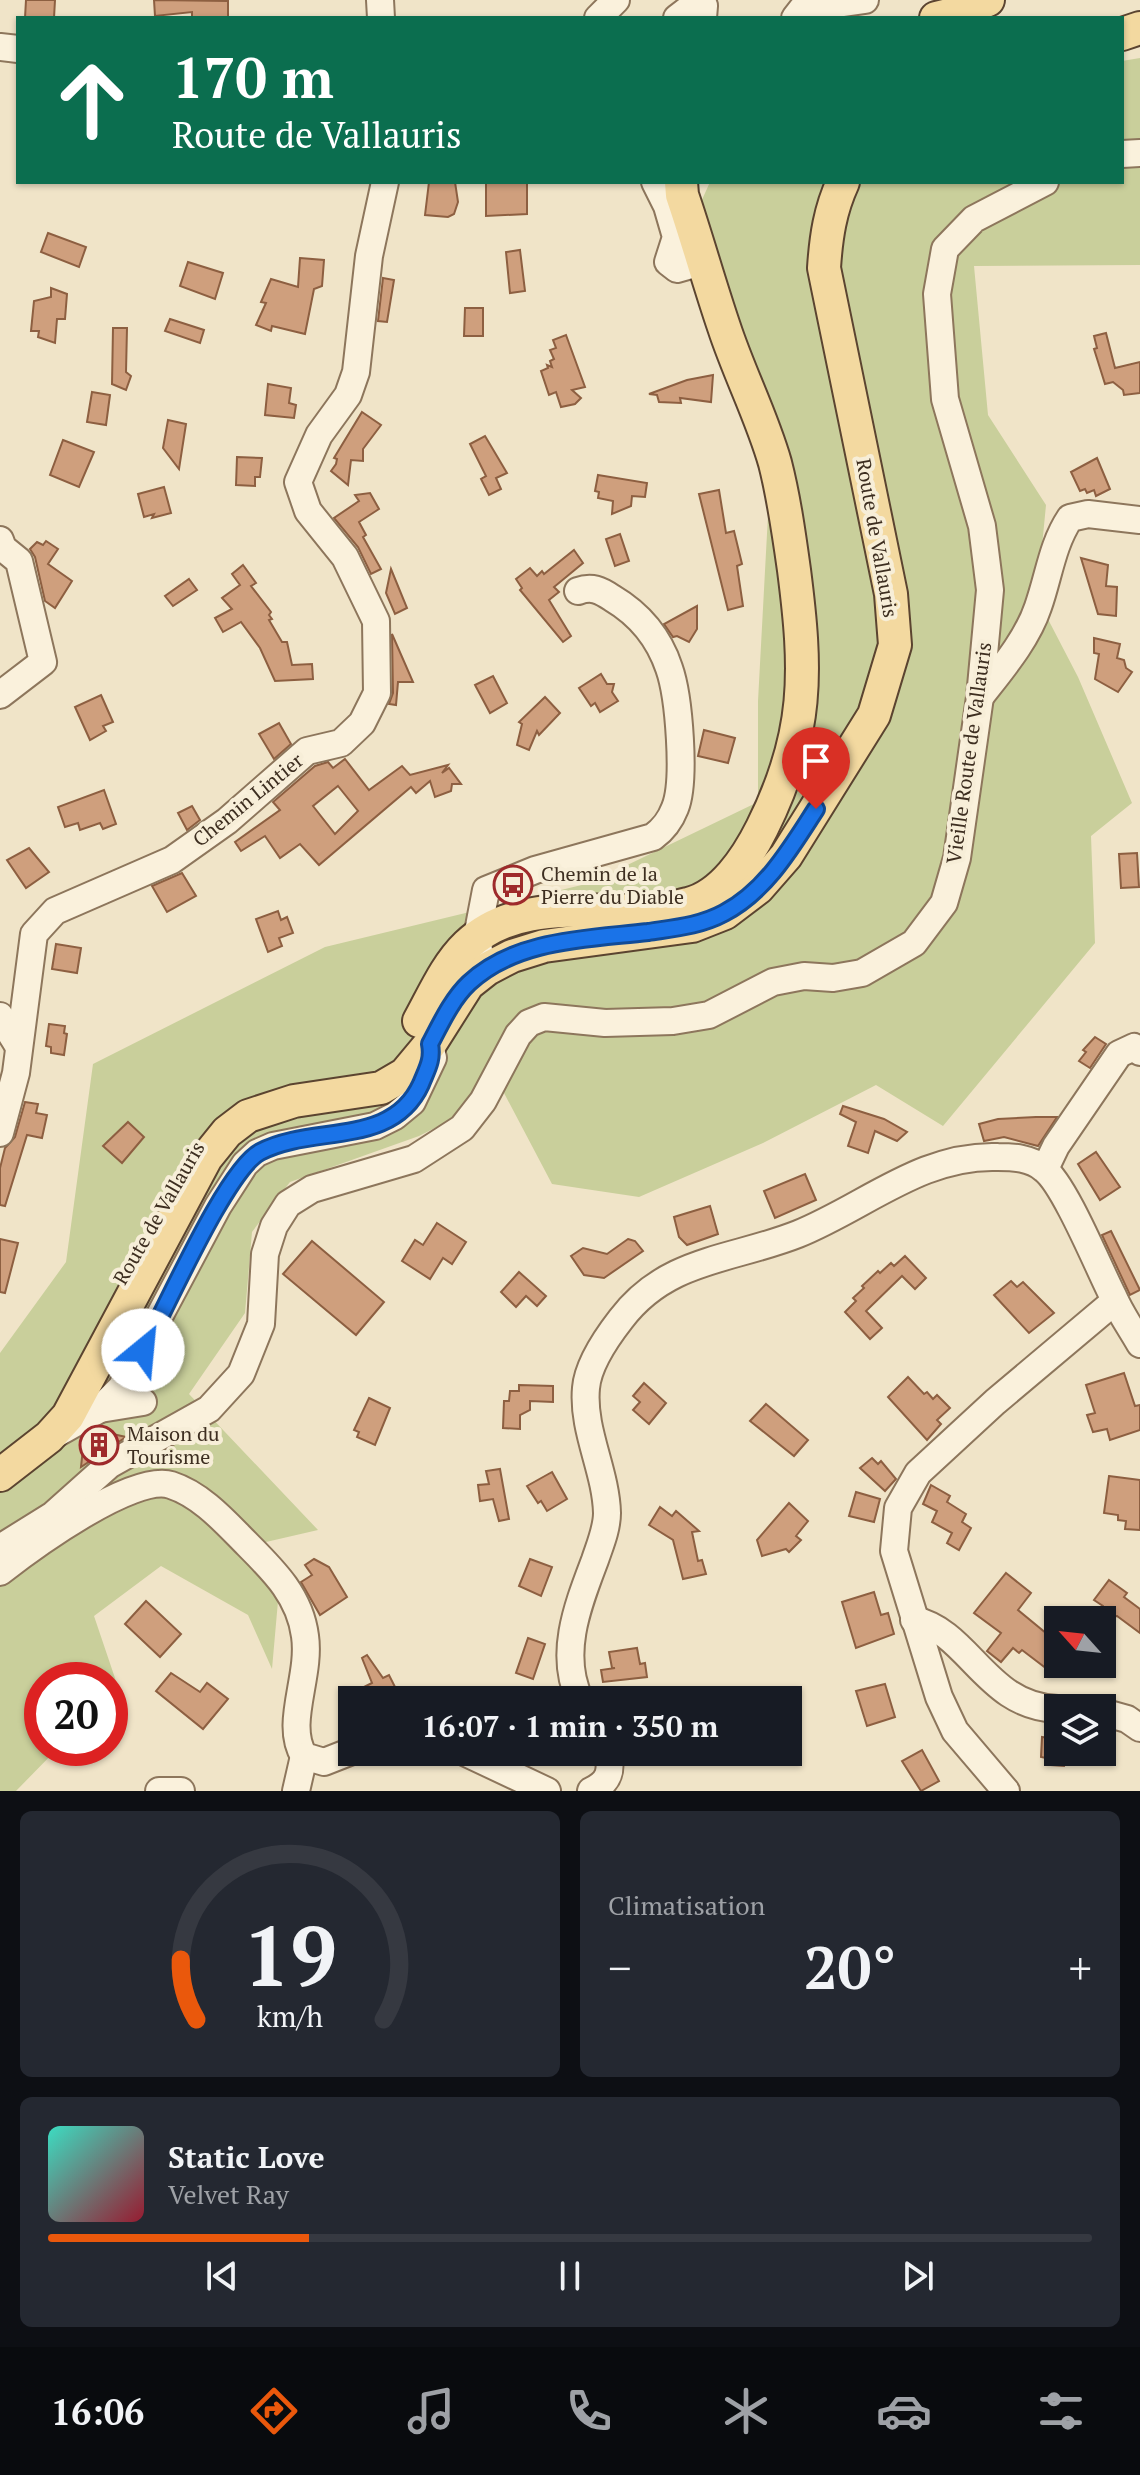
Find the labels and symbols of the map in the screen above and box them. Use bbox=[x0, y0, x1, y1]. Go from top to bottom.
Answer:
street label: Route de Vallauris bbox=[850, 456, 905, 619]
street label: Vieille Route de Vallauris bbox=[940, 640, 997, 866]
pin bbox=[782, 727, 850, 809]
street label: Chemin Lintier bbox=[187, 747, 309, 853]
place label: Chemin de la Pierre du Diable bbox=[541, 860, 684, 910]
bus stop icon: Chemin de la Pierre du Diable bbox=[492, 864, 534, 906]
street label: Route de Vallauris bbox=[107, 1136, 210, 1289]
position arrow bbox=[101, 1308, 185, 1392]
place label: Maison du Tourisme bbox=[127, 1420, 220, 1470]
building icon: Maison du Tourisme bbox=[78, 1424, 120, 1466]
north arrow bbox=[1044, 1606, 1116, 1678]
speed limit sign: 20 bbox=[24, 1662, 128, 1766]

